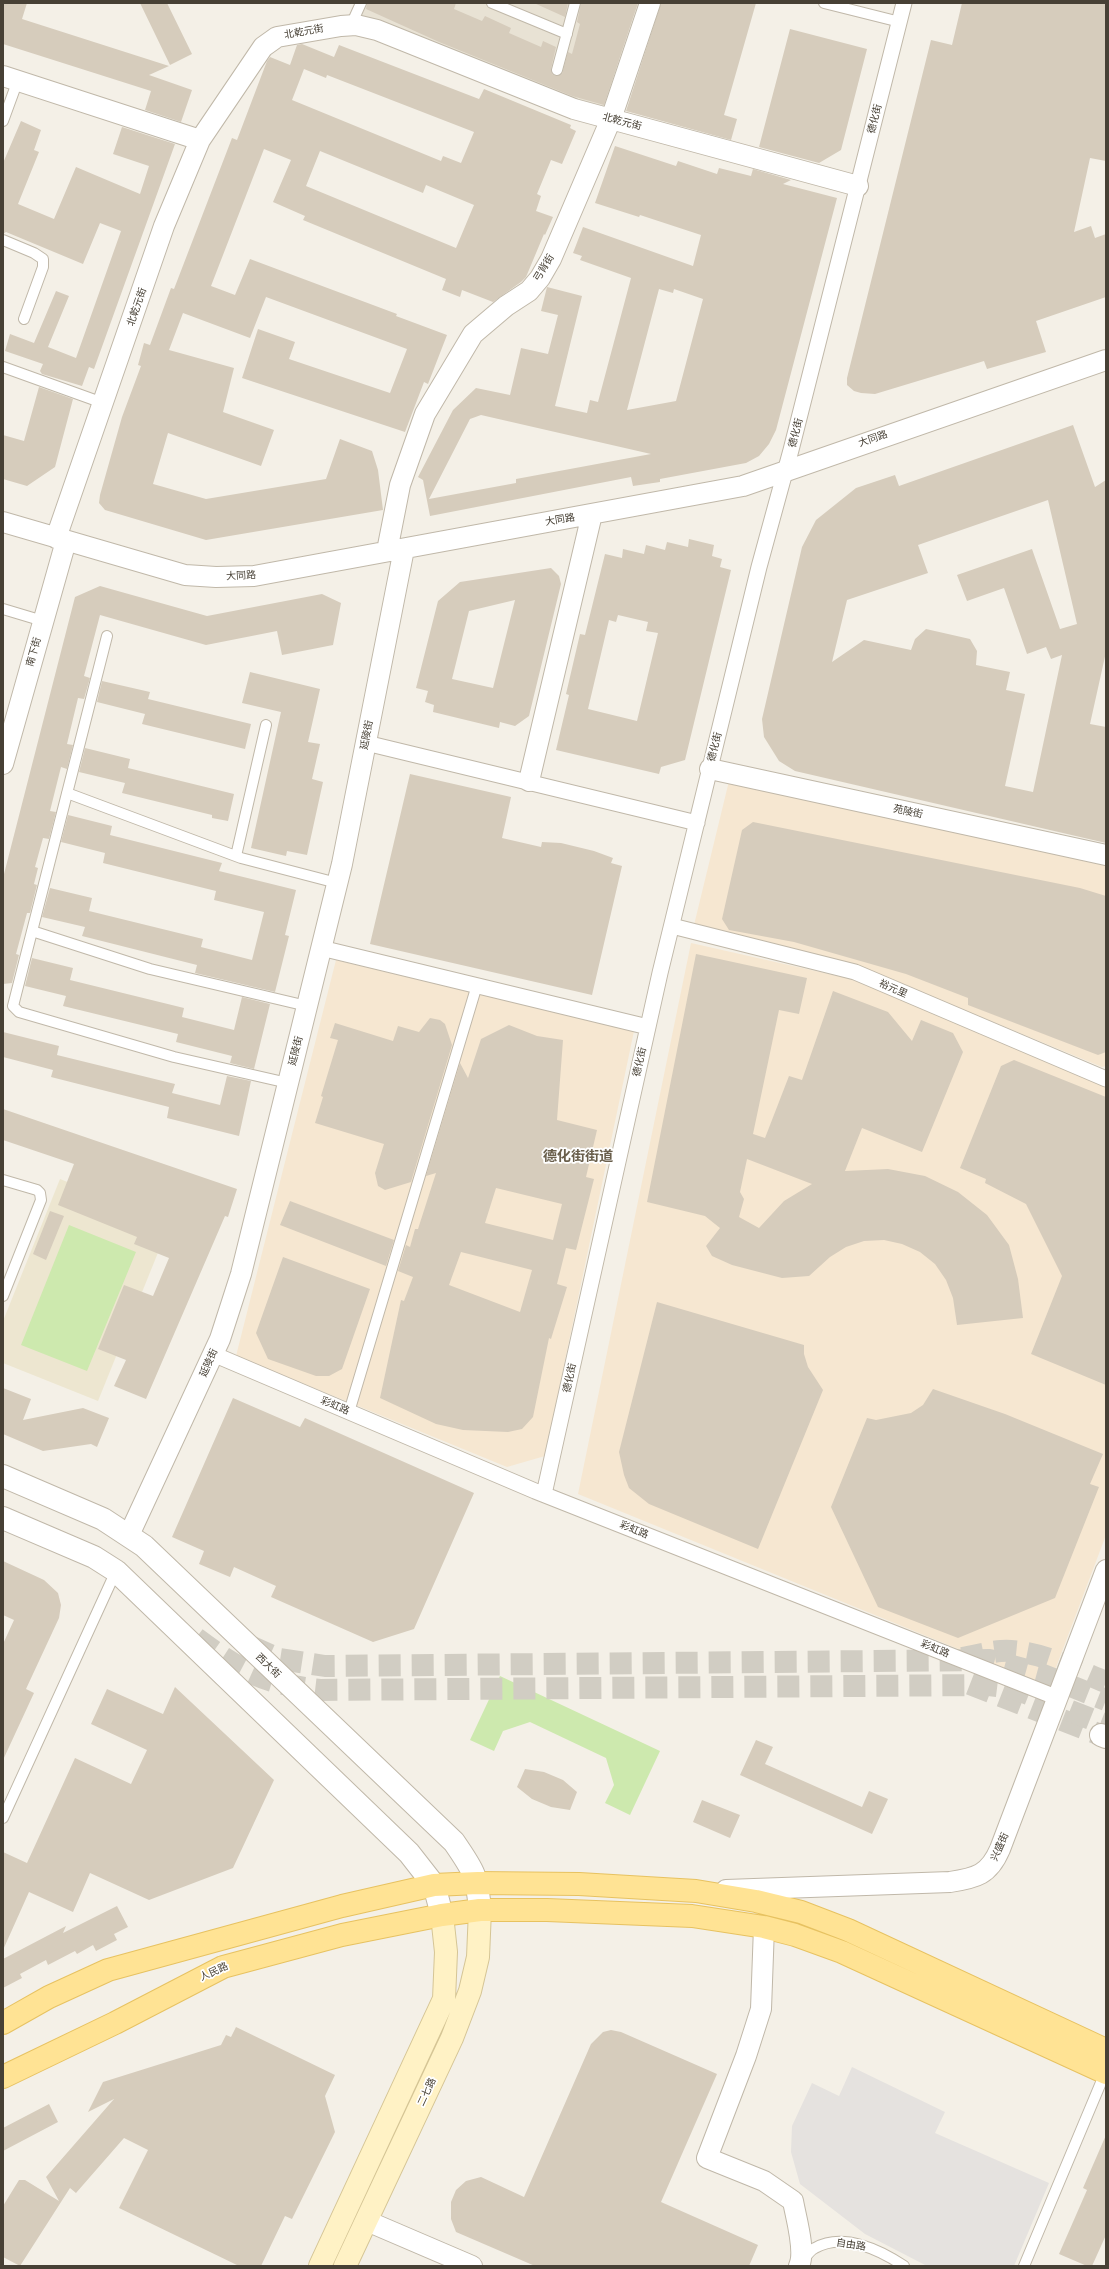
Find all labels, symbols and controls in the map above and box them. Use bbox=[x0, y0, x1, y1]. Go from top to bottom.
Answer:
street label: 北乾元街 bbox=[283, 23, 325, 41]
street label: 德化街 bbox=[866, 103, 884, 135]
street label: 北乾元街 bbox=[601, 111, 643, 133]
street label: 弓背街 bbox=[531, 252, 557, 284]
street label: 北乾元街 bbox=[125, 286, 149, 328]
street label: 德化街 bbox=[787, 417, 805, 449]
street label: 大同路 bbox=[857, 428, 889, 450]
street label: 大同路 bbox=[544, 511, 576, 529]
street label: 大同路 bbox=[226, 569, 256, 583]
street label: 南下街 bbox=[24, 636, 44, 668]
street label: 延陵街 bbox=[358, 719, 376, 751]
street label: 德化街 bbox=[706, 731, 724, 763]
street label: 苑陵街 bbox=[892, 803, 924, 821]
street label: 裕元里 bbox=[877, 977, 909, 1001]
street label: 延陵街 bbox=[287, 1035, 305, 1067]
street label: 德化街 bbox=[631, 1046, 649, 1078]
district label: 德化街街道 bbox=[543, 1149, 613, 1165]
street label: 延陵街 bbox=[197, 1347, 221, 1379]
street label: 德化街 bbox=[561, 1362, 579, 1394]
street label: 彩虹路 bbox=[319, 1395, 351, 1417]
street label: 彩虹路 bbox=[618, 1519, 650, 1541]
street label: 彩虹路 bbox=[919, 1638, 951, 1660]
street label: 西大街 bbox=[253, 1651, 283, 1681]
street label: 兴盛街 bbox=[988, 1831, 1012, 1863]
street label: 人民路 bbox=[198, 1960, 230, 1984]
street label: 二七路 bbox=[415, 2076, 439, 2108]
street label: 自由路 bbox=[835, 2237, 867, 2253]

